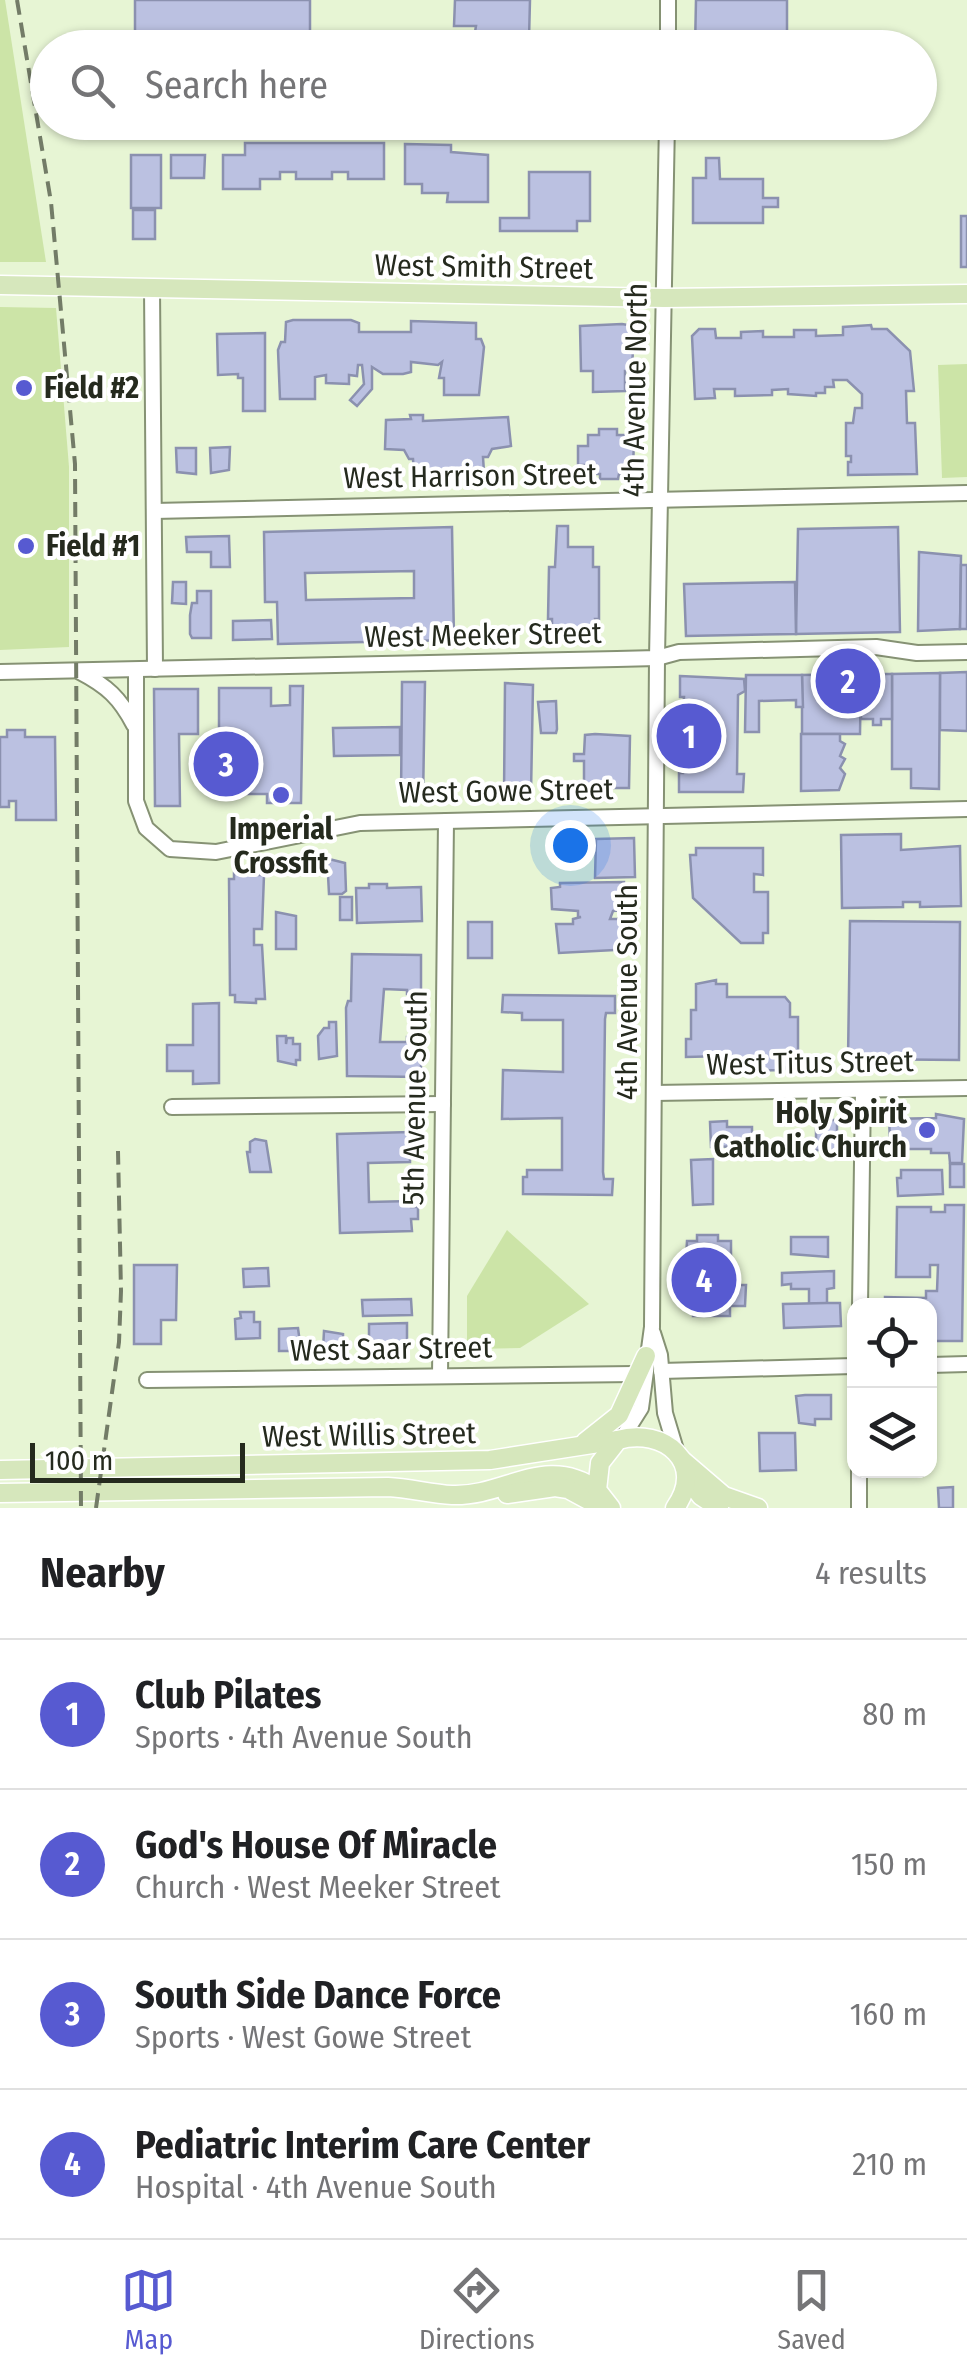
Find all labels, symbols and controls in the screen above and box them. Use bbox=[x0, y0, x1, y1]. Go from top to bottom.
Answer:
search box bbox=[30, 30, 937, 140]
icon: search bbox=[65, 58, 120, 113]
text: Search here bbox=[145, 62, 328, 108]
street label: West Smith Street bbox=[374, 247, 594, 287]
street label: 4th Avenue North bbox=[615, 282, 655, 498]
place label: Field #2 bbox=[44, 370, 139, 406]
marker: Field #2 bbox=[13, 377, 35, 399]
street label: West Harrison Street bbox=[343, 456, 597, 496]
place label: Field #1 bbox=[46, 528, 140, 564]
marker: Field #1 bbox=[15, 535, 37, 557]
street label: West Meeker Street bbox=[364, 615, 602, 655]
pin: 2 bbox=[816, 644, 880, 718]
pin: 1 bbox=[656, 698, 722, 774]
pin: 3 bbox=[194, 726, 258, 802]
street label: West Gowe Street bbox=[398, 771, 614, 811]
marker: Imperial Crossfit bbox=[270, 784, 292, 806]
place label: Imperial Crossfit bbox=[229, 811, 334, 881]
your location bbox=[545, 820, 596, 871]
street label: 4th Avenue South bbox=[609, 884, 645, 1100]
street label: 5th Avenue South bbox=[395, 990, 435, 1206]
street label: West Titus Street bbox=[706, 1043, 914, 1083]
place label: Holy Spirit Catholic Church bbox=[713, 1095, 907, 1165]
marker: Holy Spirit Catholic Church bbox=[916, 1119, 938, 1141]
pin: 4 bbox=[672, 1242, 736, 1318]
map controls bbox=[847, 1298, 937, 1478]
button: locate bbox=[847, 1298, 937, 1388]
street label: West Saar Street bbox=[290, 1329, 493, 1369]
button: layers bbox=[847, 1388, 937, 1478]
street label: West Willis Street bbox=[262, 1415, 476, 1455]
scale bar bbox=[30, 1438, 245, 1482]
text: 100 m bbox=[45, 1444, 113, 1477]
text: Nearby bbox=[40, 1548, 165, 1598]
text: 4 results bbox=[815, 1554, 927, 1592]
text: Club Pilates bbox=[135, 1672, 321, 1718]
text: 1 bbox=[66, 1695, 79, 1733]
text: 80 m bbox=[862, 1695, 927, 1733]
text: Sports · 4th Avenue South bbox=[135, 1718, 473, 1756]
text: God's House Of Miracle bbox=[135, 1822, 497, 1868]
text: 2 bbox=[65, 1845, 80, 1883]
text: 150 m bbox=[851, 1845, 927, 1883]
text: Church · West Meeker Street bbox=[135, 1868, 500, 1906]
text: South Side Dance Force bbox=[135, 1972, 501, 2018]
text: 3 bbox=[65, 1995, 80, 2033]
text: 160 m bbox=[850, 1995, 927, 2033]
text: Sports · West Gowe Street bbox=[135, 2018, 471, 2056]
text: Pediatric Interim Care Center bbox=[135, 2122, 590, 2168]
text: 4 bbox=[64, 2145, 81, 2183]
text: 210 m bbox=[852, 2145, 927, 2183]
text: Hospital · 4th Avenue South bbox=[135, 2168, 497, 2206]
tab: Map bbox=[121, 2263, 176, 2356]
tab: Directions bbox=[419, 2263, 535, 2356]
tab: Saved bbox=[777, 2263, 846, 2356]

